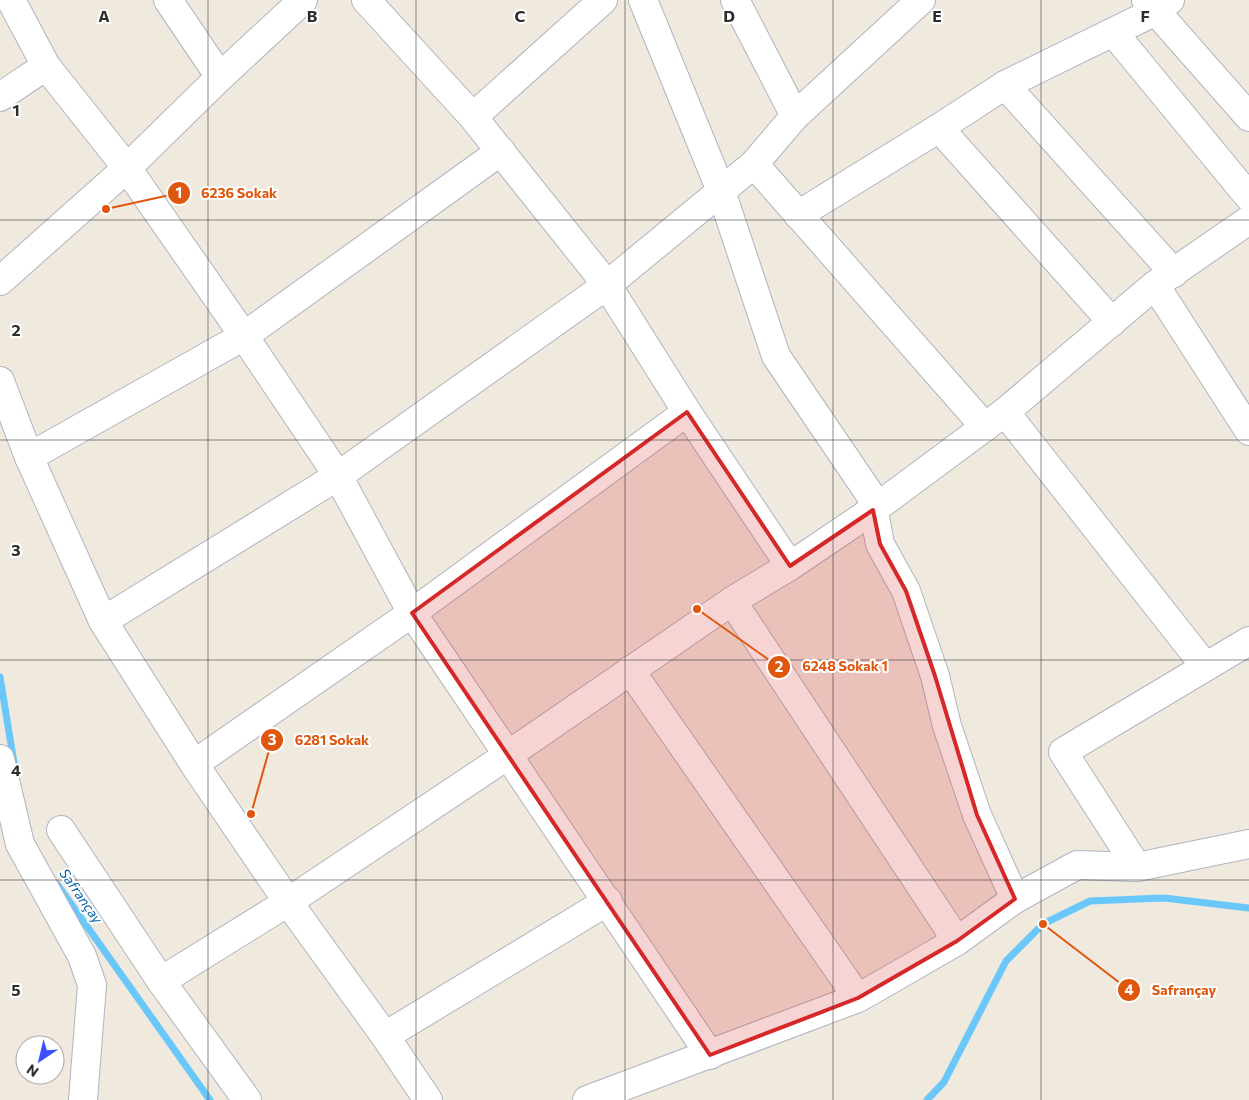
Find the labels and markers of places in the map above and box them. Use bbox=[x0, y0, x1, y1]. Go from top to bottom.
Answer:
callout: 6236 Sokak bbox=[166, 178, 287, 207]
callout: 6248 Sokak 1 bbox=[767, 652, 897, 681]
callout: 6281 Sokak bbox=[259, 726, 379, 755]
callout: Safrançay bbox=[1117, 976, 1226, 1005]

